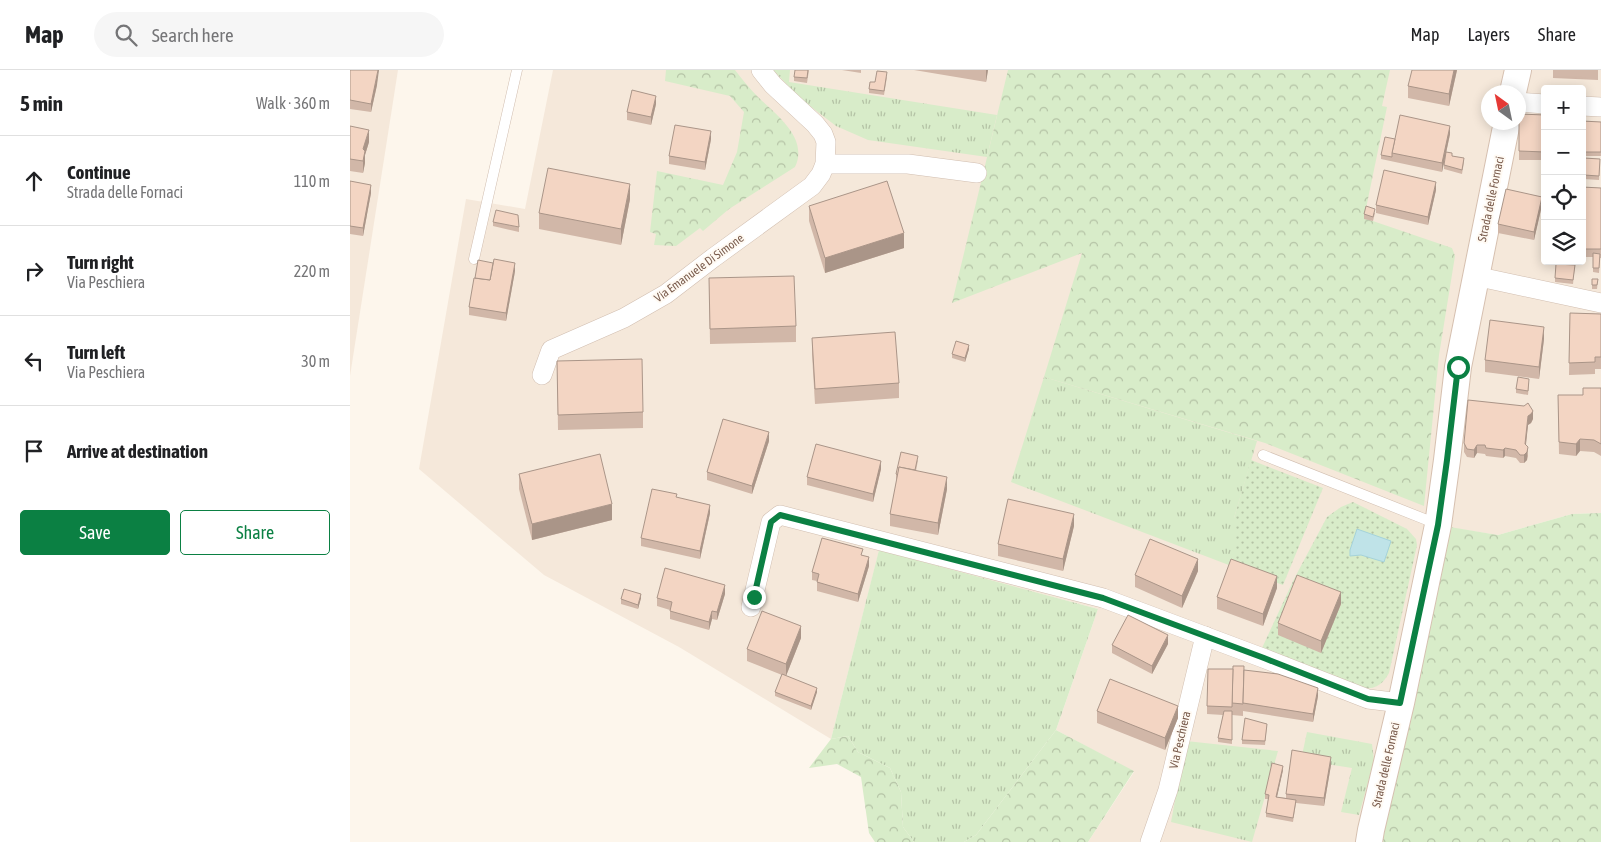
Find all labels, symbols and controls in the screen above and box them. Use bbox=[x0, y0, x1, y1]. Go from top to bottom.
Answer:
search box bbox=[94, 12, 444, 57]
text: Map bbox=[25, 21, 64, 48]
icon: search bbox=[112, 21, 140, 49]
text: Search here bbox=[152, 24, 234, 46]
text: Map bbox=[1410, 24, 1439, 45]
text: Layers bbox=[1467, 24, 1510, 45]
text: Share bbox=[1538, 24, 1576, 45]
north arrow bbox=[1481, 85, 1526, 130]
map controls bbox=[1541, 85, 1586, 265]
button: + bbox=[1541, 85, 1586, 130]
text: 5 min bbox=[20, 91, 63, 115]
text: Walk · 360 m bbox=[256, 94, 330, 112]
button: − bbox=[1541, 130, 1586, 175]
street label: Strada delle Fornaci bbox=[1475, 155, 1507, 243]
text: Continue bbox=[67, 161, 131, 183]
icon: ahead bbox=[20, 167, 48, 195]
text: 110 m bbox=[294, 172, 330, 190]
button: locate bbox=[1541, 175, 1586, 220]
text: Strada delle Fornaci bbox=[67, 183, 183, 201]
button: layers bbox=[1541, 220, 1586, 265]
street label: Via Emanuele Di Simone bbox=[652, 231, 746, 305]
text: Turn right bbox=[67, 251, 134, 273]
icon: right bbox=[20, 257, 48, 285]
text: 220 m bbox=[294, 262, 330, 280]
text: Via Peschiera bbox=[67, 273, 145, 291]
text: Turn left bbox=[67, 341, 125, 363]
icon: left bbox=[20, 347, 48, 375]
text: 30 m bbox=[301, 352, 330, 370]
route start bbox=[1447, 356, 1470, 379]
text: Via Peschiera bbox=[67, 363, 145, 381]
icon: arrive bbox=[20, 437, 48, 465]
text: Arrive at destination bbox=[67, 440, 208, 462]
button: Save bbox=[20, 510, 170, 555]
button: Share bbox=[180, 510, 330, 555]
route end bbox=[743, 586, 766, 609]
street label: Via Peschiera bbox=[1167, 710, 1193, 770]
street label: Strada delle Fornaci bbox=[1369, 721, 1403, 809]

